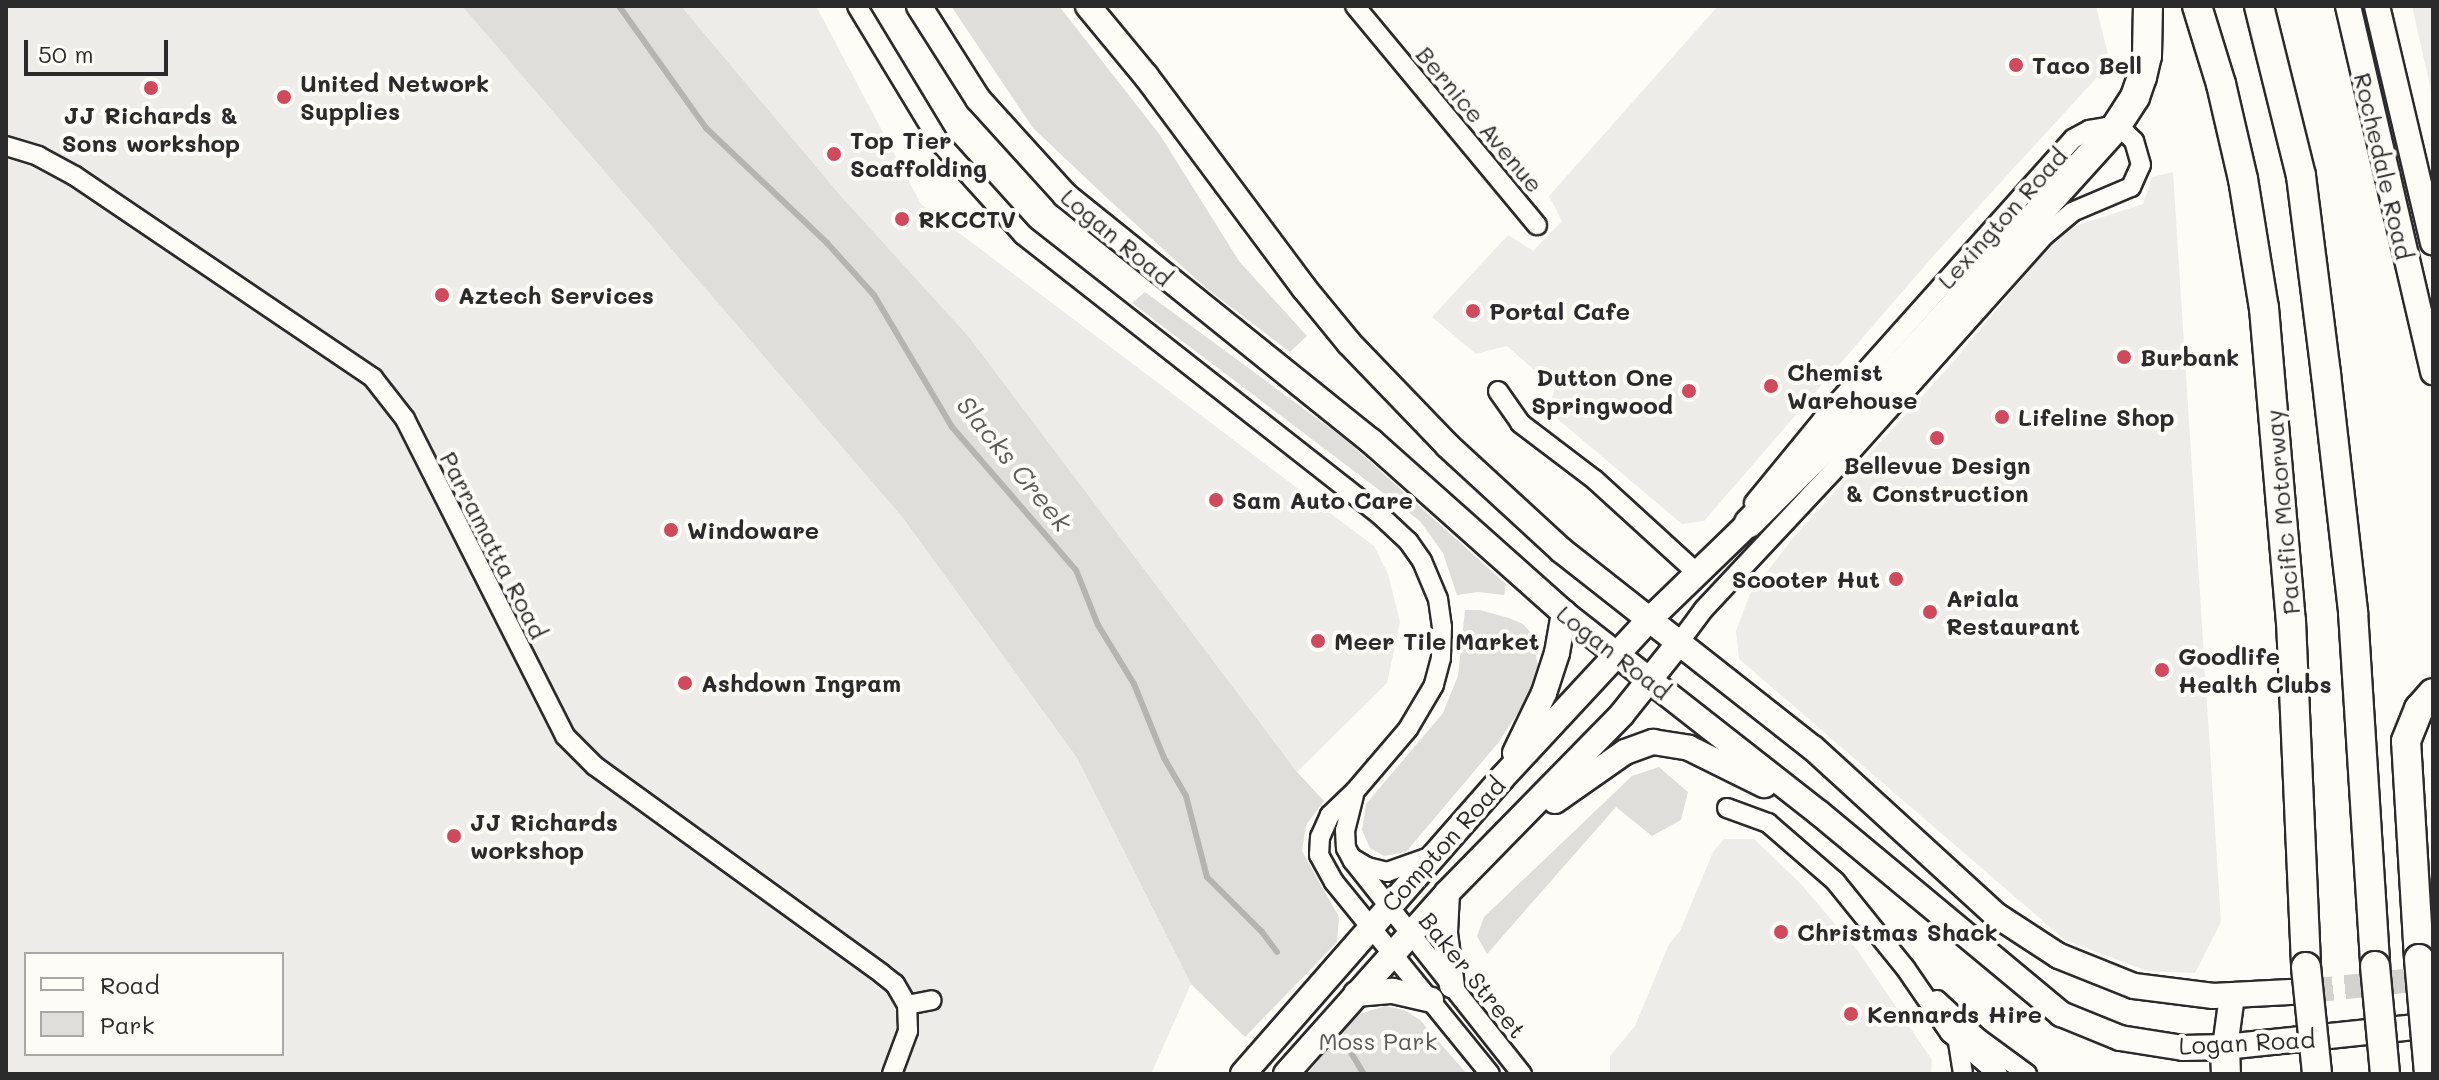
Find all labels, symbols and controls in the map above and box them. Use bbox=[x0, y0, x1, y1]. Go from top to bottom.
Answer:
scale bar bbox=[28, 24, 172, 74]
text: 50 m bbox=[38, 38, 94, 69]
street label: Bernice Avenue bbox=[1410, 40, 1550, 198]
place label: Taco Bell bbox=[2032, 51, 2142, 79]
marker: Taco Bell bbox=[2007, 56, 2025, 74]
place label: United Network Supplies bbox=[300, 69, 489, 125]
street label: Rochedale Road bbox=[2349, 70, 2419, 262]
marker: JJ Richards & Sons workshop bbox=[142, 79, 160, 97]
marker: United Network Supplies bbox=[275, 88, 293, 106]
place label: JJ Richards & Sons workshop bbox=[62, 101, 240, 157]
place label: Top Tier Scaffolding bbox=[850, 126, 987, 182]
street label: Lexington Road bbox=[1931, 142, 2073, 294]
marker: Top Tier Scaffolding bbox=[825, 145, 843, 163]
street label: Logan Road bbox=[1055, 182, 1179, 292]
place label: RKCCTV bbox=[918, 205, 1016, 233]
marker: RKCCTV bbox=[893, 210, 911, 228]
place label: Aztech Services bbox=[458, 281, 654, 309]
marker: Aztech Services bbox=[433, 286, 451, 304]
place label: Portal Cafe bbox=[1489, 297, 1630, 325]
marker: Portal Cafe bbox=[1464, 302, 1482, 320]
place label: Burbank bbox=[2140, 343, 2239, 371]
marker: Burbank bbox=[2115, 348, 2133, 366]
place label: Chemist Warehouse bbox=[1787, 358, 1918, 414]
place label: Dutton One Springwood bbox=[1531, 363, 1673, 419]
marker: Chemist Warehouse bbox=[1762, 377, 1780, 395]
marker: Dutton One Springwood bbox=[1680, 382, 1698, 400]
water label: Slacks Creek bbox=[950, 390, 1078, 538]
place label: Lifeline Shop bbox=[2018, 403, 2175, 431]
marker: Lifeline Shop bbox=[1993, 408, 2011, 426]
street label: Pacific Motorway bbox=[2259, 408, 2305, 616]
marker: Bellevue Design & Construction bbox=[1928, 429, 1946, 447]
street label: Parramatta Road bbox=[434, 447, 554, 643]
place label: Bellevue Design & Construction bbox=[1843, 451, 2031, 507]
place label: Sam Auto Care bbox=[1232, 486, 1413, 514]
marker: Sam Auto Care bbox=[1207, 491, 1225, 509]
place label: Windoware bbox=[687, 516, 819, 544]
marker: Windoware bbox=[662, 521, 680, 539]
place label: Scooter Hut bbox=[1732, 565, 1880, 593]
marker: Scooter Hut bbox=[1887, 570, 1905, 588]
place label: Ariala Restaurant bbox=[1946, 584, 2080, 640]
street label: Logan Road bbox=[1551, 599, 1677, 705]
marker: Ariala Restaurant bbox=[1921, 603, 1939, 621]
place label: Meer Tile Market bbox=[1334, 627, 1539, 655]
marker: Meer Tile Market bbox=[1309, 632, 1327, 650]
place label: Goodlife Health Clubs bbox=[2178, 642, 2331, 698]
marker: Goodlife Health Clubs bbox=[2153, 661, 2171, 679]
place label: Ashdown Ingram bbox=[701, 669, 901, 697]
marker: Ashdown Ingram bbox=[676, 674, 694, 692]
street label: Compton Road bbox=[1375, 771, 1511, 917]
place label: JJ Richards workshop bbox=[470, 808, 618, 864]
marker: JJ Richards workshop bbox=[445, 827, 463, 845]
street label: Baker Street bbox=[1413, 906, 1533, 1044]
place label: Christmas Shack bbox=[1797, 918, 1998, 946]
marker: Christmas Shack bbox=[1772, 923, 1790, 941]
legend bbox=[24, 952, 284, 1056]
text: Road bbox=[100, 969, 160, 1000]
place label: Kennards Hire bbox=[1867, 1000, 2042, 1028]
marker: Kennards Hire bbox=[1842, 1005, 1860, 1023]
text: Park bbox=[100, 1009, 154, 1040]
street label: Logan Road bbox=[2178, 1024, 2316, 1060]
park label: Moss Park bbox=[1319, 1027, 1437, 1055]

